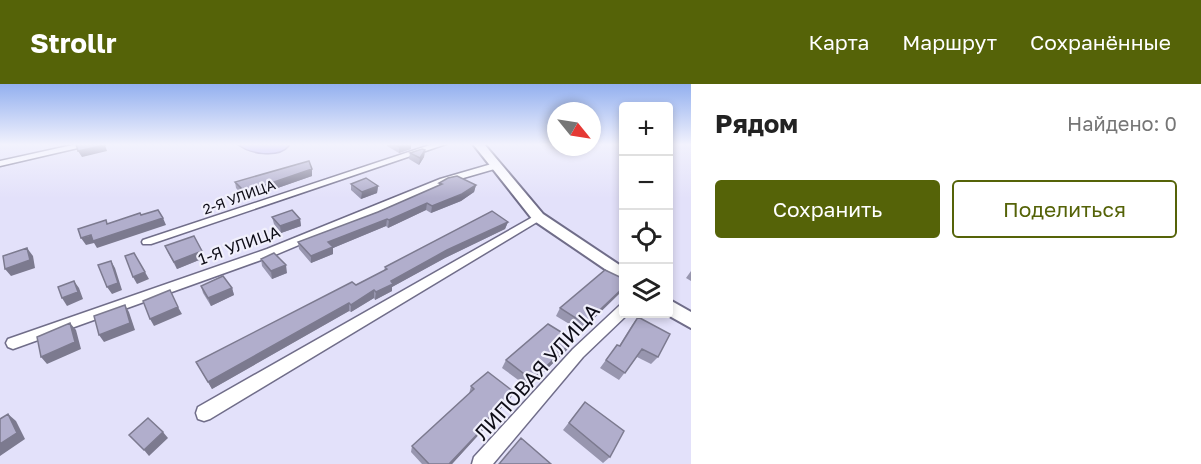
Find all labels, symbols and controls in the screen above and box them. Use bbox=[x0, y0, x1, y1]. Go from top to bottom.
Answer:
text: Strollr bbox=[30, 26, 117, 59]
text: Карта bbox=[808, 29, 869, 55]
text: Маршрут bbox=[902, 29, 997, 55]
text: Сохранённые bbox=[1030, 29, 1171, 55]
north arrow bbox=[547, 102, 601, 156]
map controls bbox=[619, 102, 673, 318]
button: + bbox=[619, 102, 673, 156]
text: Рядом bbox=[715, 108, 798, 139]
text: Найдено: 0 bbox=[1067, 111, 1177, 135]
button: − bbox=[619, 156, 673, 210]
street label: 2-Я УЛИЦА bbox=[200, 175, 278, 218]
button: Сохранить bbox=[715, 180, 940, 238]
button: Поделиться bbox=[952, 180, 1177, 238]
button: locate bbox=[619, 210, 673, 264]
street label: 1-Я УЛИЦА bbox=[195, 221, 283, 269]
button: layers bbox=[619, 264, 673, 318]
street label: ЛИПОВАЯ УЛИЦА bbox=[469, 298, 604, 445]

